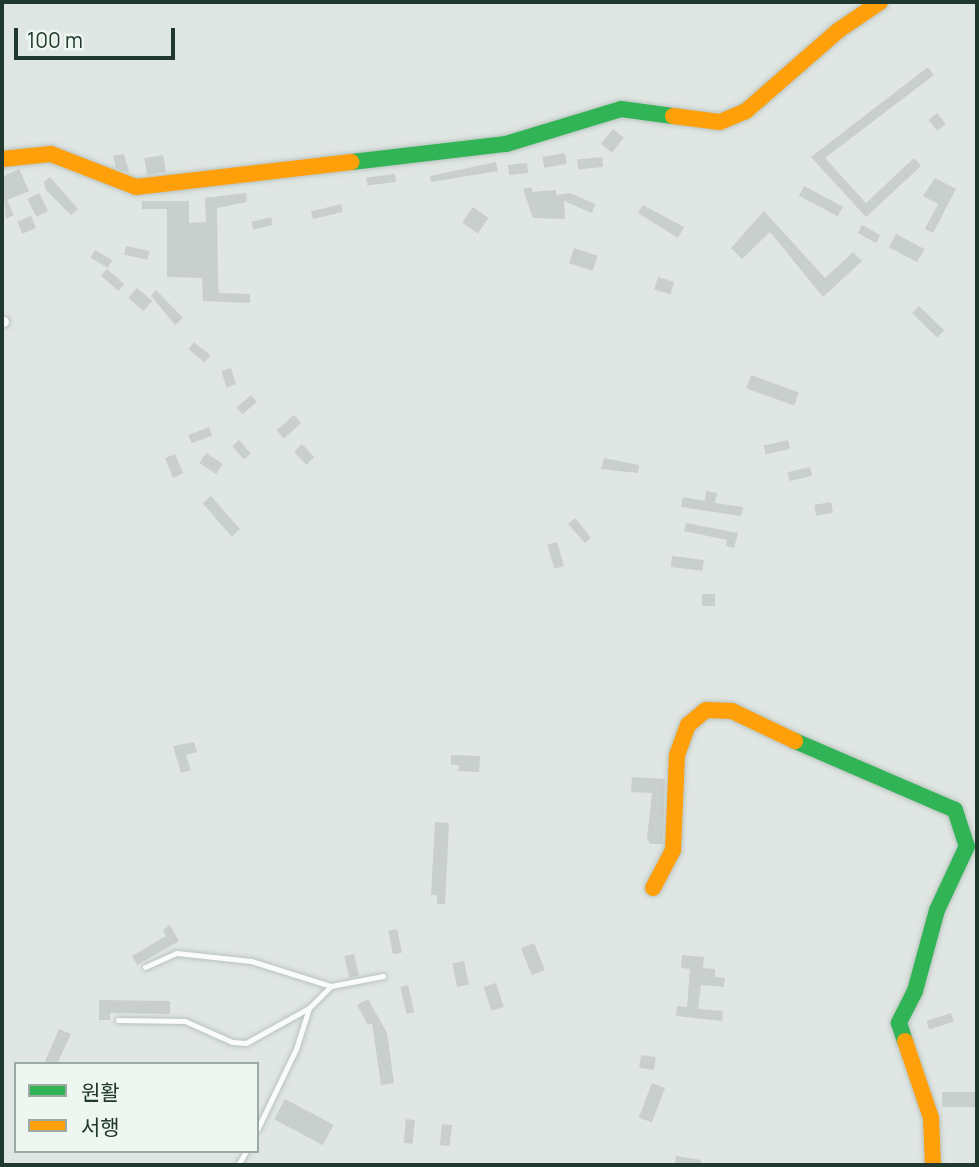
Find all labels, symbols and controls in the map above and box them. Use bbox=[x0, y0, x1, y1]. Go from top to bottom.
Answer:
scale bar bbox=[18, 14, 178, 58]
text: 100 m bbox=[27, 26, 83, 54]
legend bbox=[14, 1062, 259, 1153]
text: 원활 bbox=[81, 1078, 120, 1106]
text: 서행 bbox=[81, 1113, 120, 1141]

